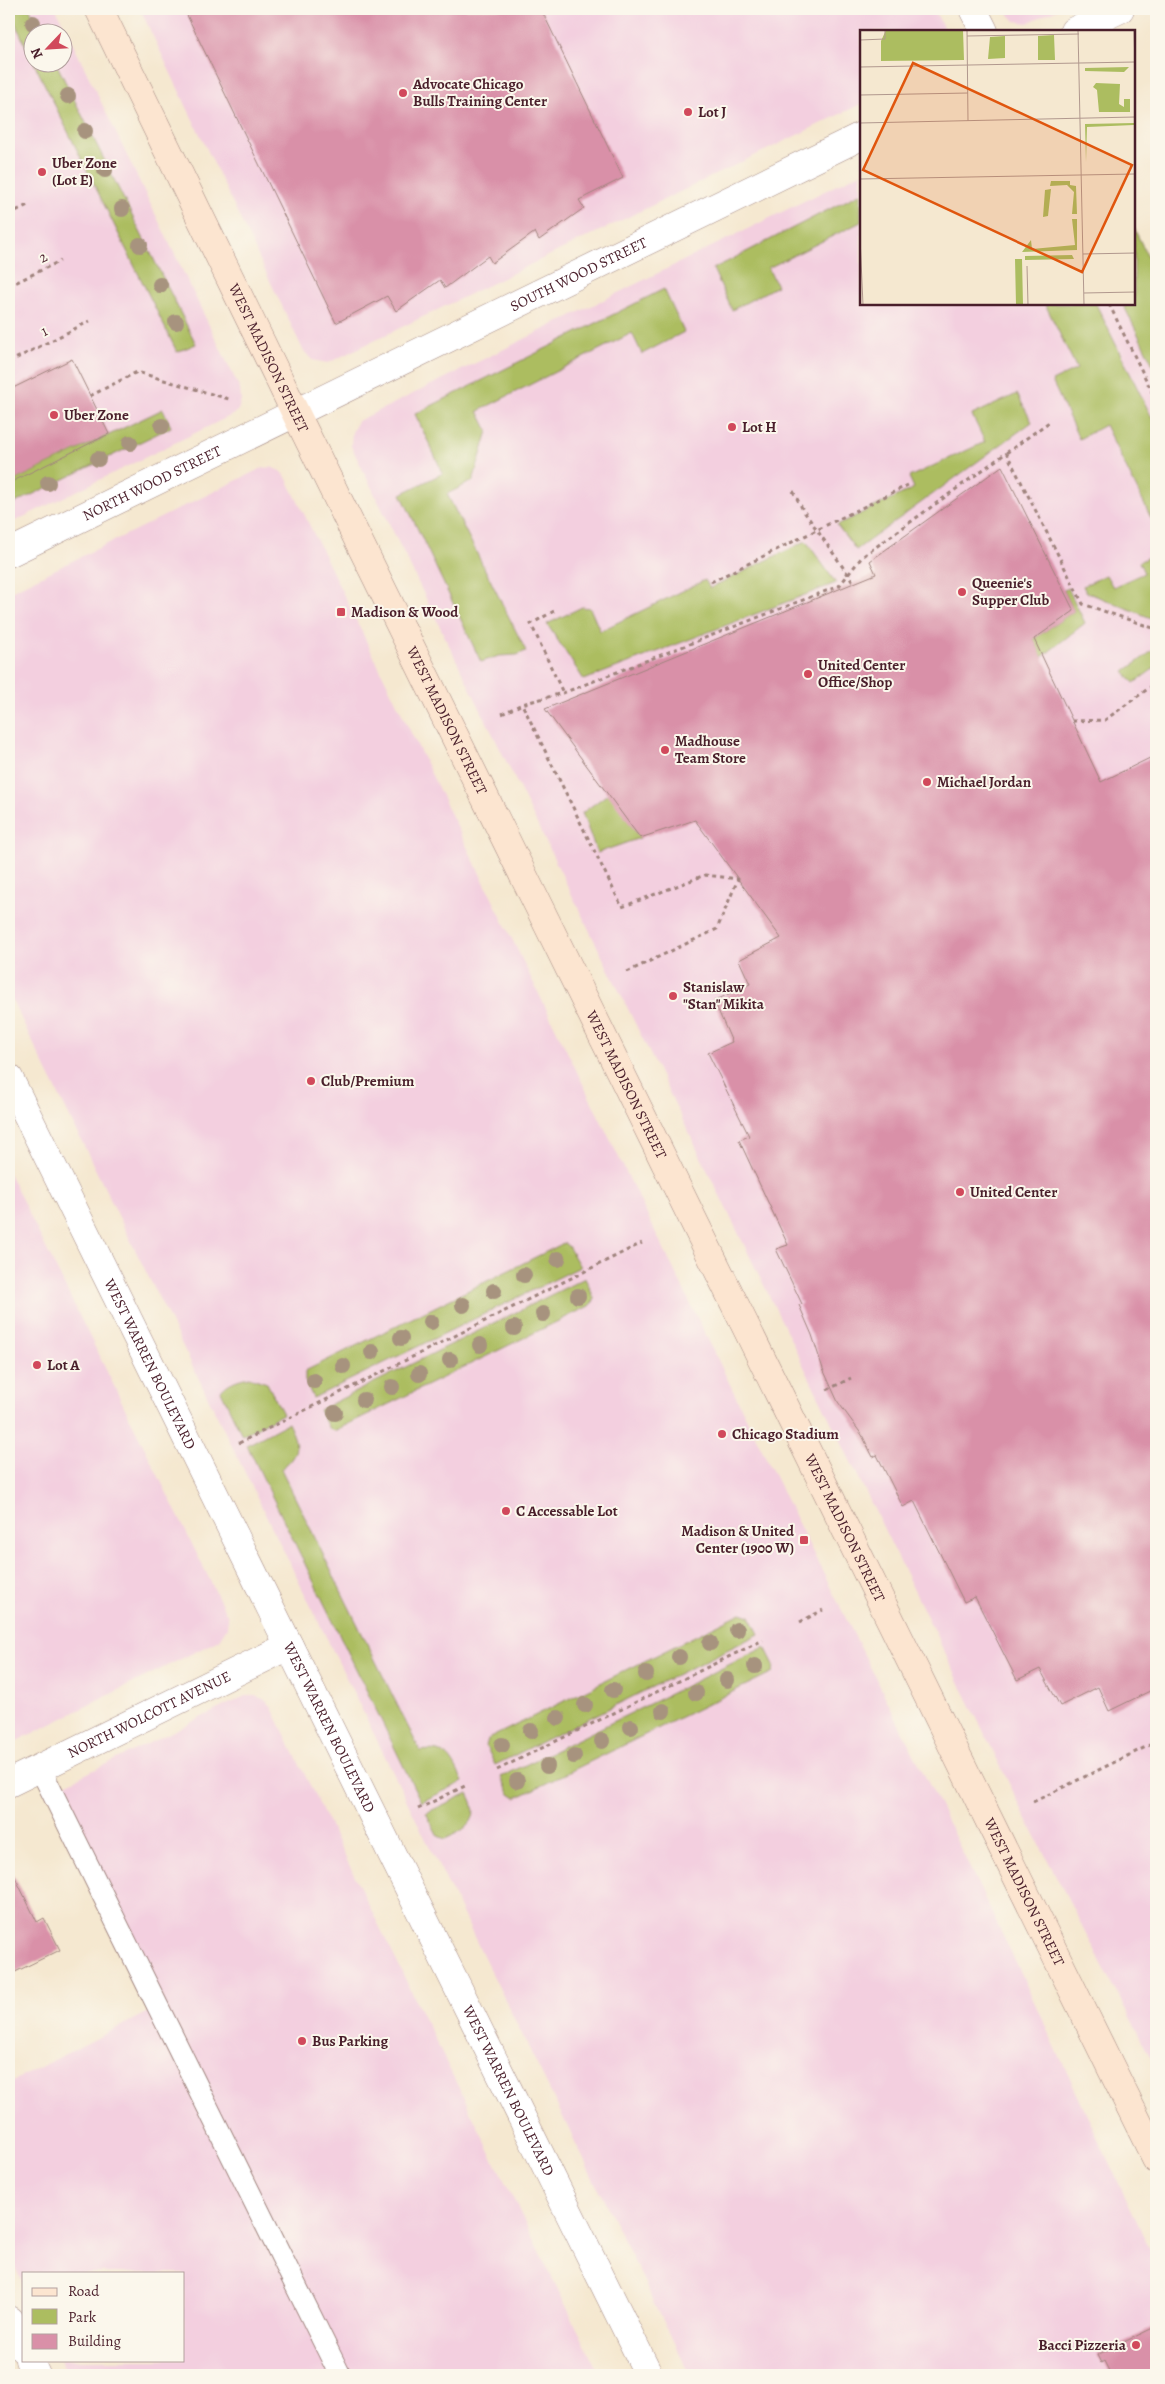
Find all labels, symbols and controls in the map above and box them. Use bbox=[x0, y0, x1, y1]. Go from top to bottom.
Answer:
north arrow bbox=[22, 22, 72, 72]
inset map bbox=[860, 30, 1135, 305]
text: N bbox=[26, 45, 47, 62]
place label: Advocate Chicago Bulls Training Center bbox=[412, 74, 547, 111]
marker: Advocate Chicago Bulls Training Center bbox=[397, 87, 409, 99]
place label: Lot J bbox=[698, 102, 726, 122]
marker: Lot J bbox=[682, 106, 694, 118]
place label: Uber Zone (Lot E) bbox=[52, 153, 117, 190]
marker: Uber Zone (Lot E) bbox=[36, 166, 48, 178]
street label: SOUTH WOOD STREET bbox=[507, 232, 651, 316]
street label: 2 bbox=[35, 246, 51, 268]
street label: WEST MADISON STREET bbox=[224, 279, 314, 436]
street label: 1 bbox=[37, 321, 51, 341]
place label: Uber Zone bbox=[64, 405, 129, 425]
marker: Uber Zone bbox=[48, 409, 60, 421]
place label: Lot H bbox=[742, 417, 777, 437]
marker: Lot H bbox=[726, 421, 738, 433]
street label: NORTH WOOD STREET bbox=[79, 440, 225, 525]
place label: Queenie's Supper Club bbox=[972, 573, 1050, 610]
marker: Queenie's Supper Club bbox=[956, 586, 968, 598]
place label: Madison & Wood bbox=[351, 602, 459, 622]
marker: Madison & Wood bbox=[335, 606, 347, 618]
street label: WEST MADISON STREET bbox=[402, 642, 492, 799]
place label: United Center Office/Shop bbox=[818, 655, 905, 692]
marker: United Center Office/Shop bbox=[802, 668, 814, 680]
place label: Madhouse Team Store bbox=[675, 731, 746, 768]
marker: Madhouse Team Store bbox=[659, 744, 671, 756]
place label: Michael Jordan bbox=[937, 772, 1032, 792]
marker: Michael Jordan bbox=[921, 776, 933, 788]
place label: Stanislaw "Stan" Mikita bbox=[683, 977, 765, 1014]
marker: Stanislaw "Stan" Mikita bbox=[667, 990, 679, 1002]
street label: WEST MADISON STREET bbox=[581, 1006, 672, 1163]
place label: Club/Premium bbox=[321, 1071, 415, 1091]
marker: Club/Premium bbox=[305, 1075, 317, 1087]
place label: United Center bbox=[970, 1182, 1057, 1202]
marker: United Center bbox=[954, 1186, 966, 1198]
street label: WEST WARREN BOULEVARD bbox=[99, 1274, 201, 1453]
place label: Lot A bbox=[47, 1355, 80, 1375]
marker: Lot A bbox=[31, 1359, 43, 1371]
place label: Chicago Stadium bbox=[732, 1424, 839, 1444]
marker: Chicago Stadium bbox=[716, 1428, 728, 1440]
street label: WEST MADISON STREET bbox=[799, 1449, 890, 1606]
place label: C Accessable Lot bbox=[516, 1501, 618, 1521]
marker: C Accessable Lot bbox=[500, 1505, 512, 1517]
place label: Madison & United Center (1900 W) bbox=[681, 1521, 795, 1558]
marker: Madison & United Center (1900 W) bbox=[798, 1534, 810, 1546]
street label: WEST WARREN BOULEVARD bbox=[278, 1638, 380, 1816]
street label: NORTH WOLCOTT AVENUE bbox=[64, 1666, 234, 1763]
street label: WEST MADISON STREET bbox=[979, 1814, 1070, 1970]
street label: WEST WARREN BOULEVARD bbox=[458, 2001, 559, 2179]
place label: Bus Parking bbox=[312, 2031, 389, 2051]
marker: Bus Parking bbox=[296, 2035, 308, 2047]
legend bbox=[22, 2272, 185, 2362]
text: Road bbox=[68, 2281, 100, 2301]
text: Park bbox=[68, 2307, 97, 2327]
text: Building bbox=[68, 2331, 121, 2351]
place label: Bacci Pizzeria bbox=[1038, 2335, 1127, 2355]
marker: Bacci Pizzeria bbox=[1130, 2339, 1142, 2351]

